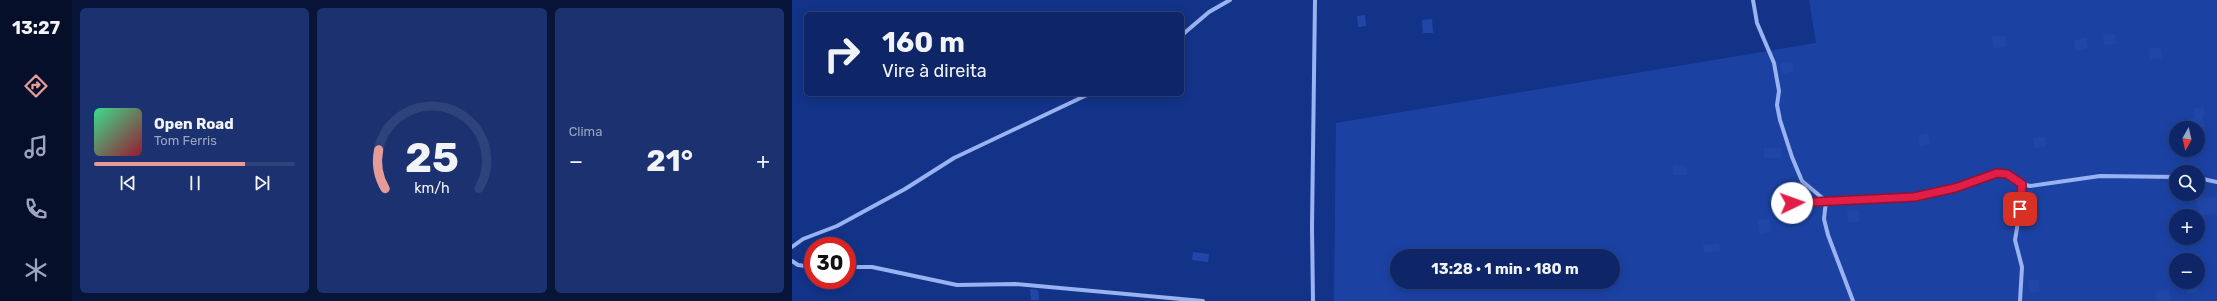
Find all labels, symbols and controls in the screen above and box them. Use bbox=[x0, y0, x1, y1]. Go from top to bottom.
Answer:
text: 13:27 bbox=[12, 17, 60, 39]
text: 160 m bbox=[882, 26, 965, 59]
icon: right bbox=[816, 28, 868, 80]
text: Vire à direita bbox=[882, 60, 987, 82]
icon: directions bbox=[22, 72, 50, 100]
text: Open Road bbox=[154, 115, 234, 133]
north arrow bbox=[2169, 121, 2205, 157]
map controls bbox=[2169, 121, 2205, 289]
text: Clima bbox=[569, 124, 602, 139]
text: 25 bbox=[405, 132, 459, 181]
icon: music bbox=[22, 133, 50, 161]
text: Tom Ferris bbox=[154, 133, 217, 148]
text: 21° bbox=[646, 143, 693, 179]
text: − bbox=[569, 148, 583, 175]
text: + bbox=[756, 148, 770, 175]
button: search bbox=[2169, 165, 2205, 201]
icon: previous bbox=[117, 172, 139, 194]
icon: pause bbox=[184, 172, 206, 194]
icon: next bbox=[251, 172, 273, 194]
text: km/h bbox=[414, 179, 450, 196]
position arrow bbox=[1771, 182, 1813, 224]
pin bbox=[2003, 192, 2037, 226]
icon: phone bbox=[22, 195, 50, 223]
icon: arrive bbox=[2009, 198, 2031, 220]
button: + bbox=[2169, 209, 2205, 245]
speed limit sign: 30 bbox=[804, 237, 856, 289]
button: − bbox=[2169, 253, 2205, 289]
icon: climate bbox=[22, 256, 50, 284]
text: 13:28 · 1 min · 180 m bbox=[1431, 260, 1579, 278]

